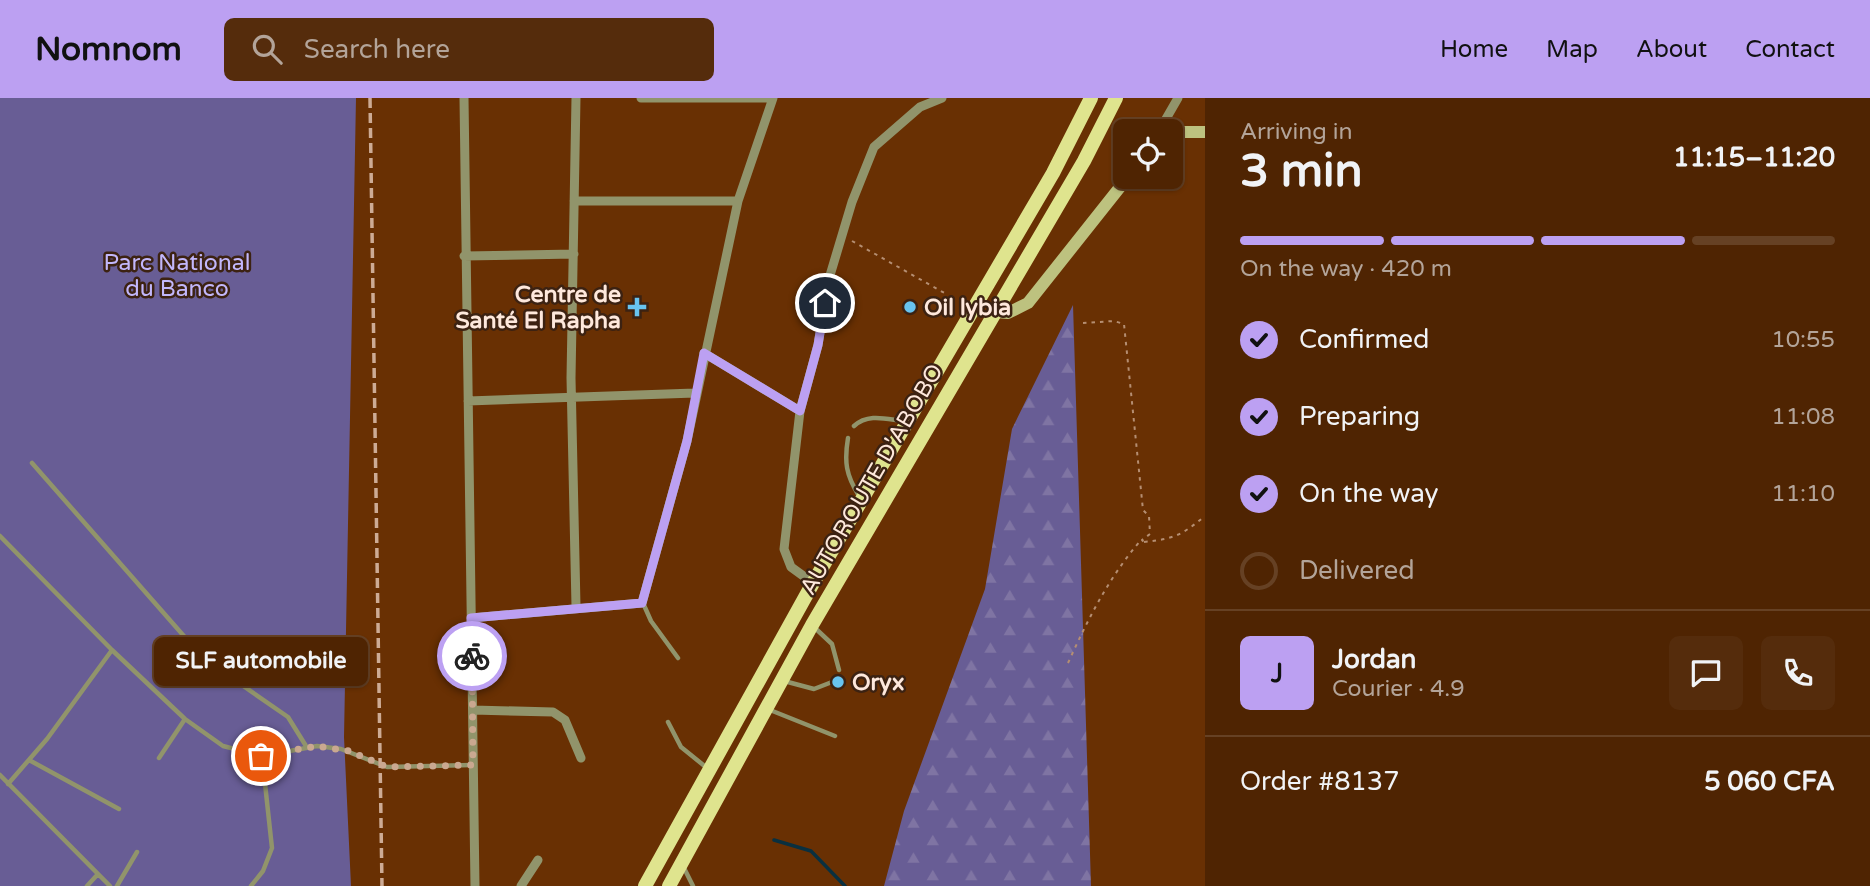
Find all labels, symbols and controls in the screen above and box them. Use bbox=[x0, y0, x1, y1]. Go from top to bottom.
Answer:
search box bbox=[224, 18, 714, 81]
text: Nomnom bbox=[35, 30, 182, 69]
icon: search bbox=[248, 30, 286, 68]
text: Search here bbox=[304, 34, 450, 65]
text: Home bbox=[1440, 35, 1508, 64]
text: Map bbox=[1546, 35, 1598, 64]
text: About bbox=[1636, 35, 1707, 64]
text: Contact bbox=[1745, 35, 1835, 64]
text: Arriving in bbox=[1240, 118, 1353, 146]
map controls bbox=[1113, 119, 1183, 189]
button: locate bbox=[1113, 119, 1183, 189]
text: 11:15–11:20 bbox=[1673, 142, 1835, 173]
text: 3 min bbox=[1240, 144, 1363, 199]
park label: Parc National du Banco bbox=[104, 249, 250, 303]
text: On the way · 420 m bbox=[1240, 255, 1452, 283]
pin bbox=[795, 273, 855, 333]
place label: Centre de Santé El Rapha bbox=[455, 281, 621, 335]
icon: home bbox=[806, 284, 844, 322]
place label: Oil lybia bbox=[924, 294, 1011, 322]
marker: Centre de Santé El Rapha bbox=[627, 297, 647, 317]
marker: Oil lybia bbox=[902, 299, 918, 315]
icon: check bbox=[1240, 321, 1278, 359]
text: Confirmed bbox=[1299, 324, 1429, 355]
text: 10:55 bbox=[1771, 326, 1835, 354]
street label: AUTOROUTE D'ABOBO bbox=[794, 359, 950, 600]
icon: check bbox=[1240, 398, 1278, 436]
text: Preparing bbox=[1299, 401, 1420, 432]
text: 11:08 bbox=[1771, 403, 1835, 431]
icon: check bbox=[1240, 475, 1278, 513]
text: On the way bbox=[1299, 478, 1439, 509]
text: 11:10 bbox=[1771, 480, 1835, 508]
text: Delivered bbox=[1299, 555, 1415, 586]
courier bbox=[437, 621, 507, 691]
button: chat bbox=[1669, 636, 1743, 710]
button: phone bbox=[1761, 636, 1835, 710]
callout: SLF automobile bbox=[154, 637, 368, 686]
icon: bike bbox=[453, 637, 491, 675]
text: Jordan bbox=[1332, 644, 1416, 675]
text: SLF automobile bbox=[176, 647, 346, 675]
text: J bbox=[1271, 658, 1283, 689]
place label: Oryx bbox=[852, 669, 905, 697]
marker: Oryx bbox=[830, 674, 846, 690]
text: Courier · 4.9 bbox=[1332, 675, 1465, 703]
pin bbox=[231, 726, 291, 786]
icon: bag bbox=[242, 737, 280, 775]
text: Order #8137 bbox=[1240, 766, 1400, 797]
text: 5 060 CFA bbox=[1704, 766, 1835, 797]

